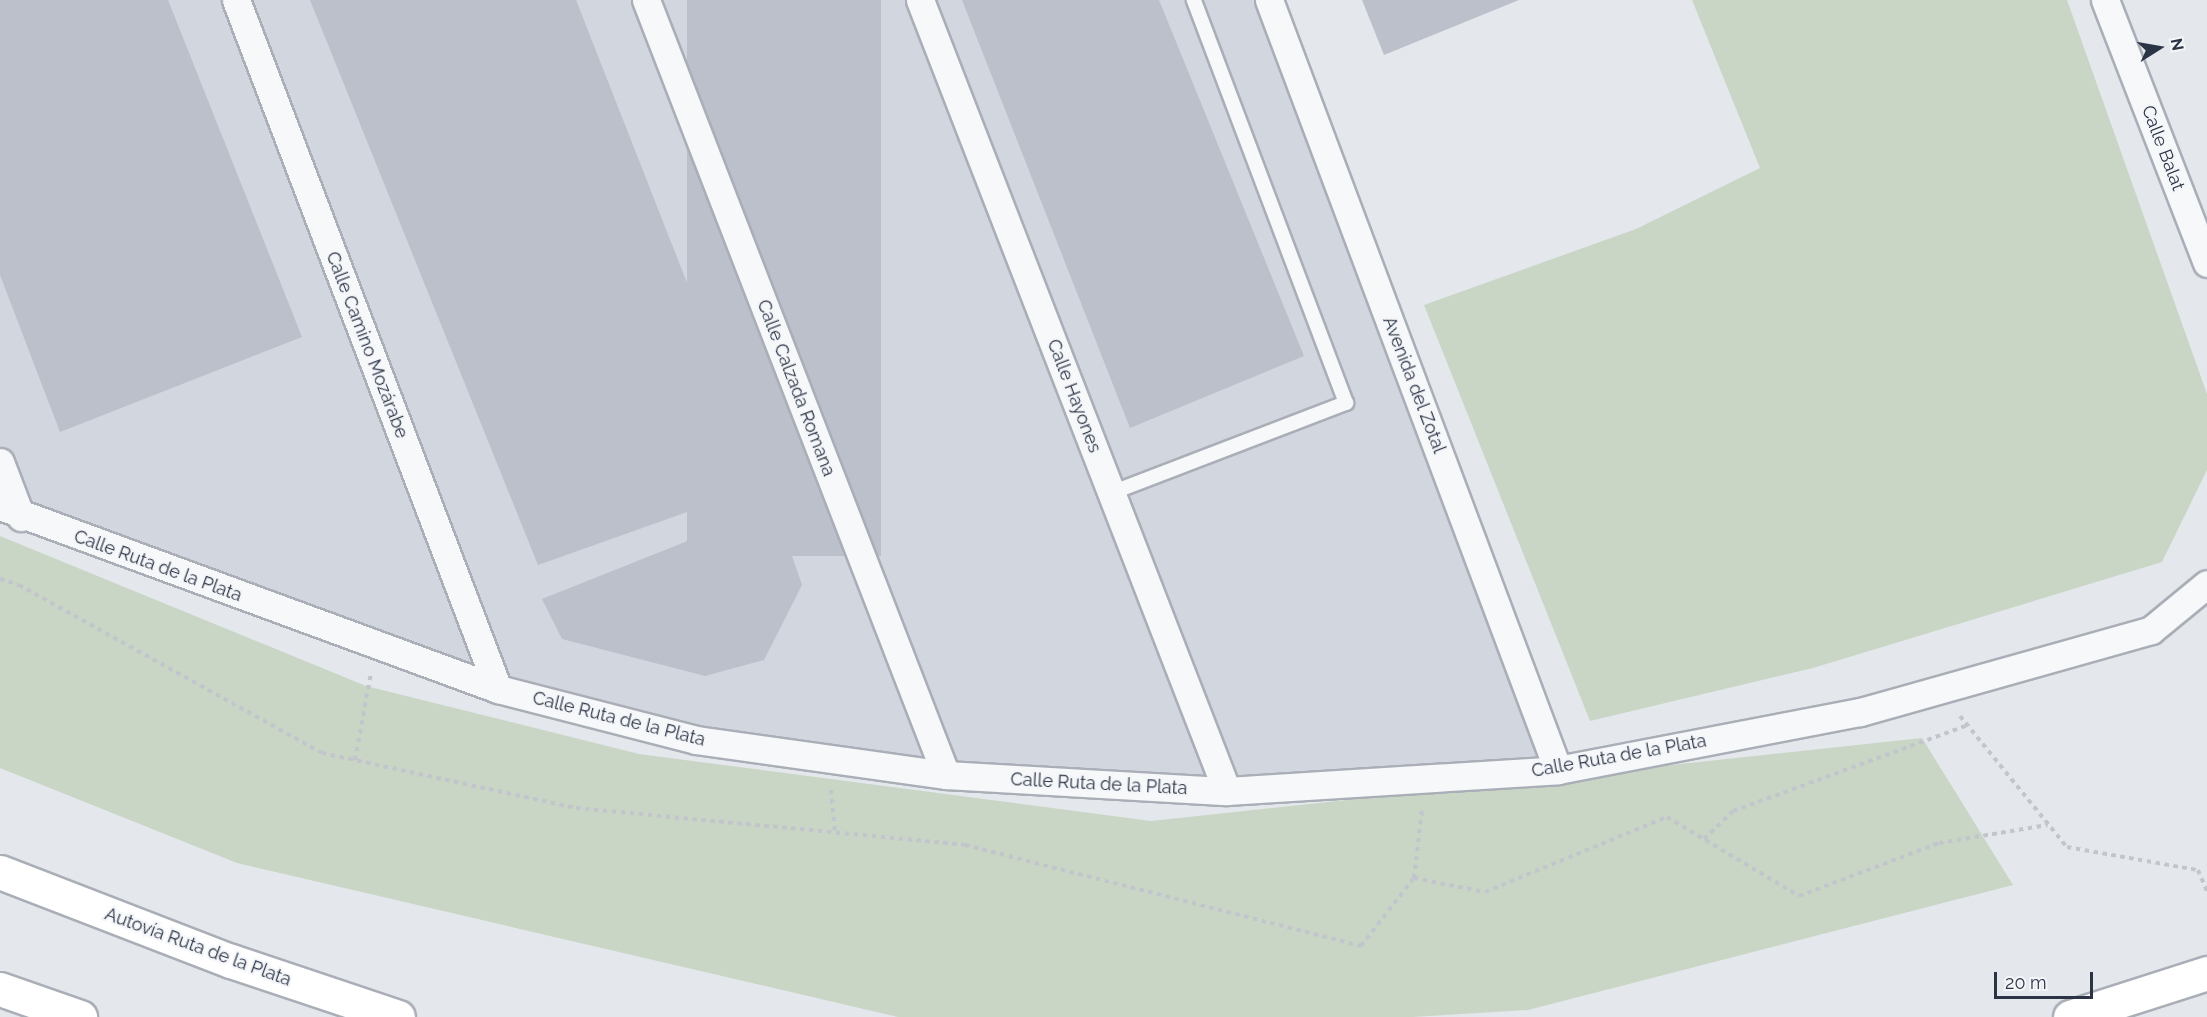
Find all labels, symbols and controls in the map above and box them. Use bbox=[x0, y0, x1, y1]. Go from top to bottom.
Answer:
north arrow bbox=[2129, 18, 2189, 78]
text: N bbox=[2167, 37, 2188, 52]
street label: Calle Balat bbox=[2137, 102, 2189, 194]
street label: Calle Camino Mozárabe bbox=[321, 249, 413, 441]
street label: Calle Calzada Romana bbox=[752, 297, 840, 479]
street label: Avenida del Zotal bbox=[1378, 313, 1450, 457]
street label: Calle Hayones bbox=[1042, 336, 1106, 456]
street label: Calle Ruta de la Plata bbox=[71, 526, 245, 606]
street label: Calle Ruta de la Plata bbox=[530, 687, 708, 751]
street label: Calle Ruta de la Plata bbox=[1530, 730, 1708, 782]
street label: Calle Ruta de la Plata bbox=[1010, 769, 1188, 799]
street label: Autovía Ruta de la Plata bbox=[102, 903, 294, 991]
scale bar bbox=[1997, 960, 2096, 998]
text: 20 m bbox=[2005, 972, 2047, 993]

